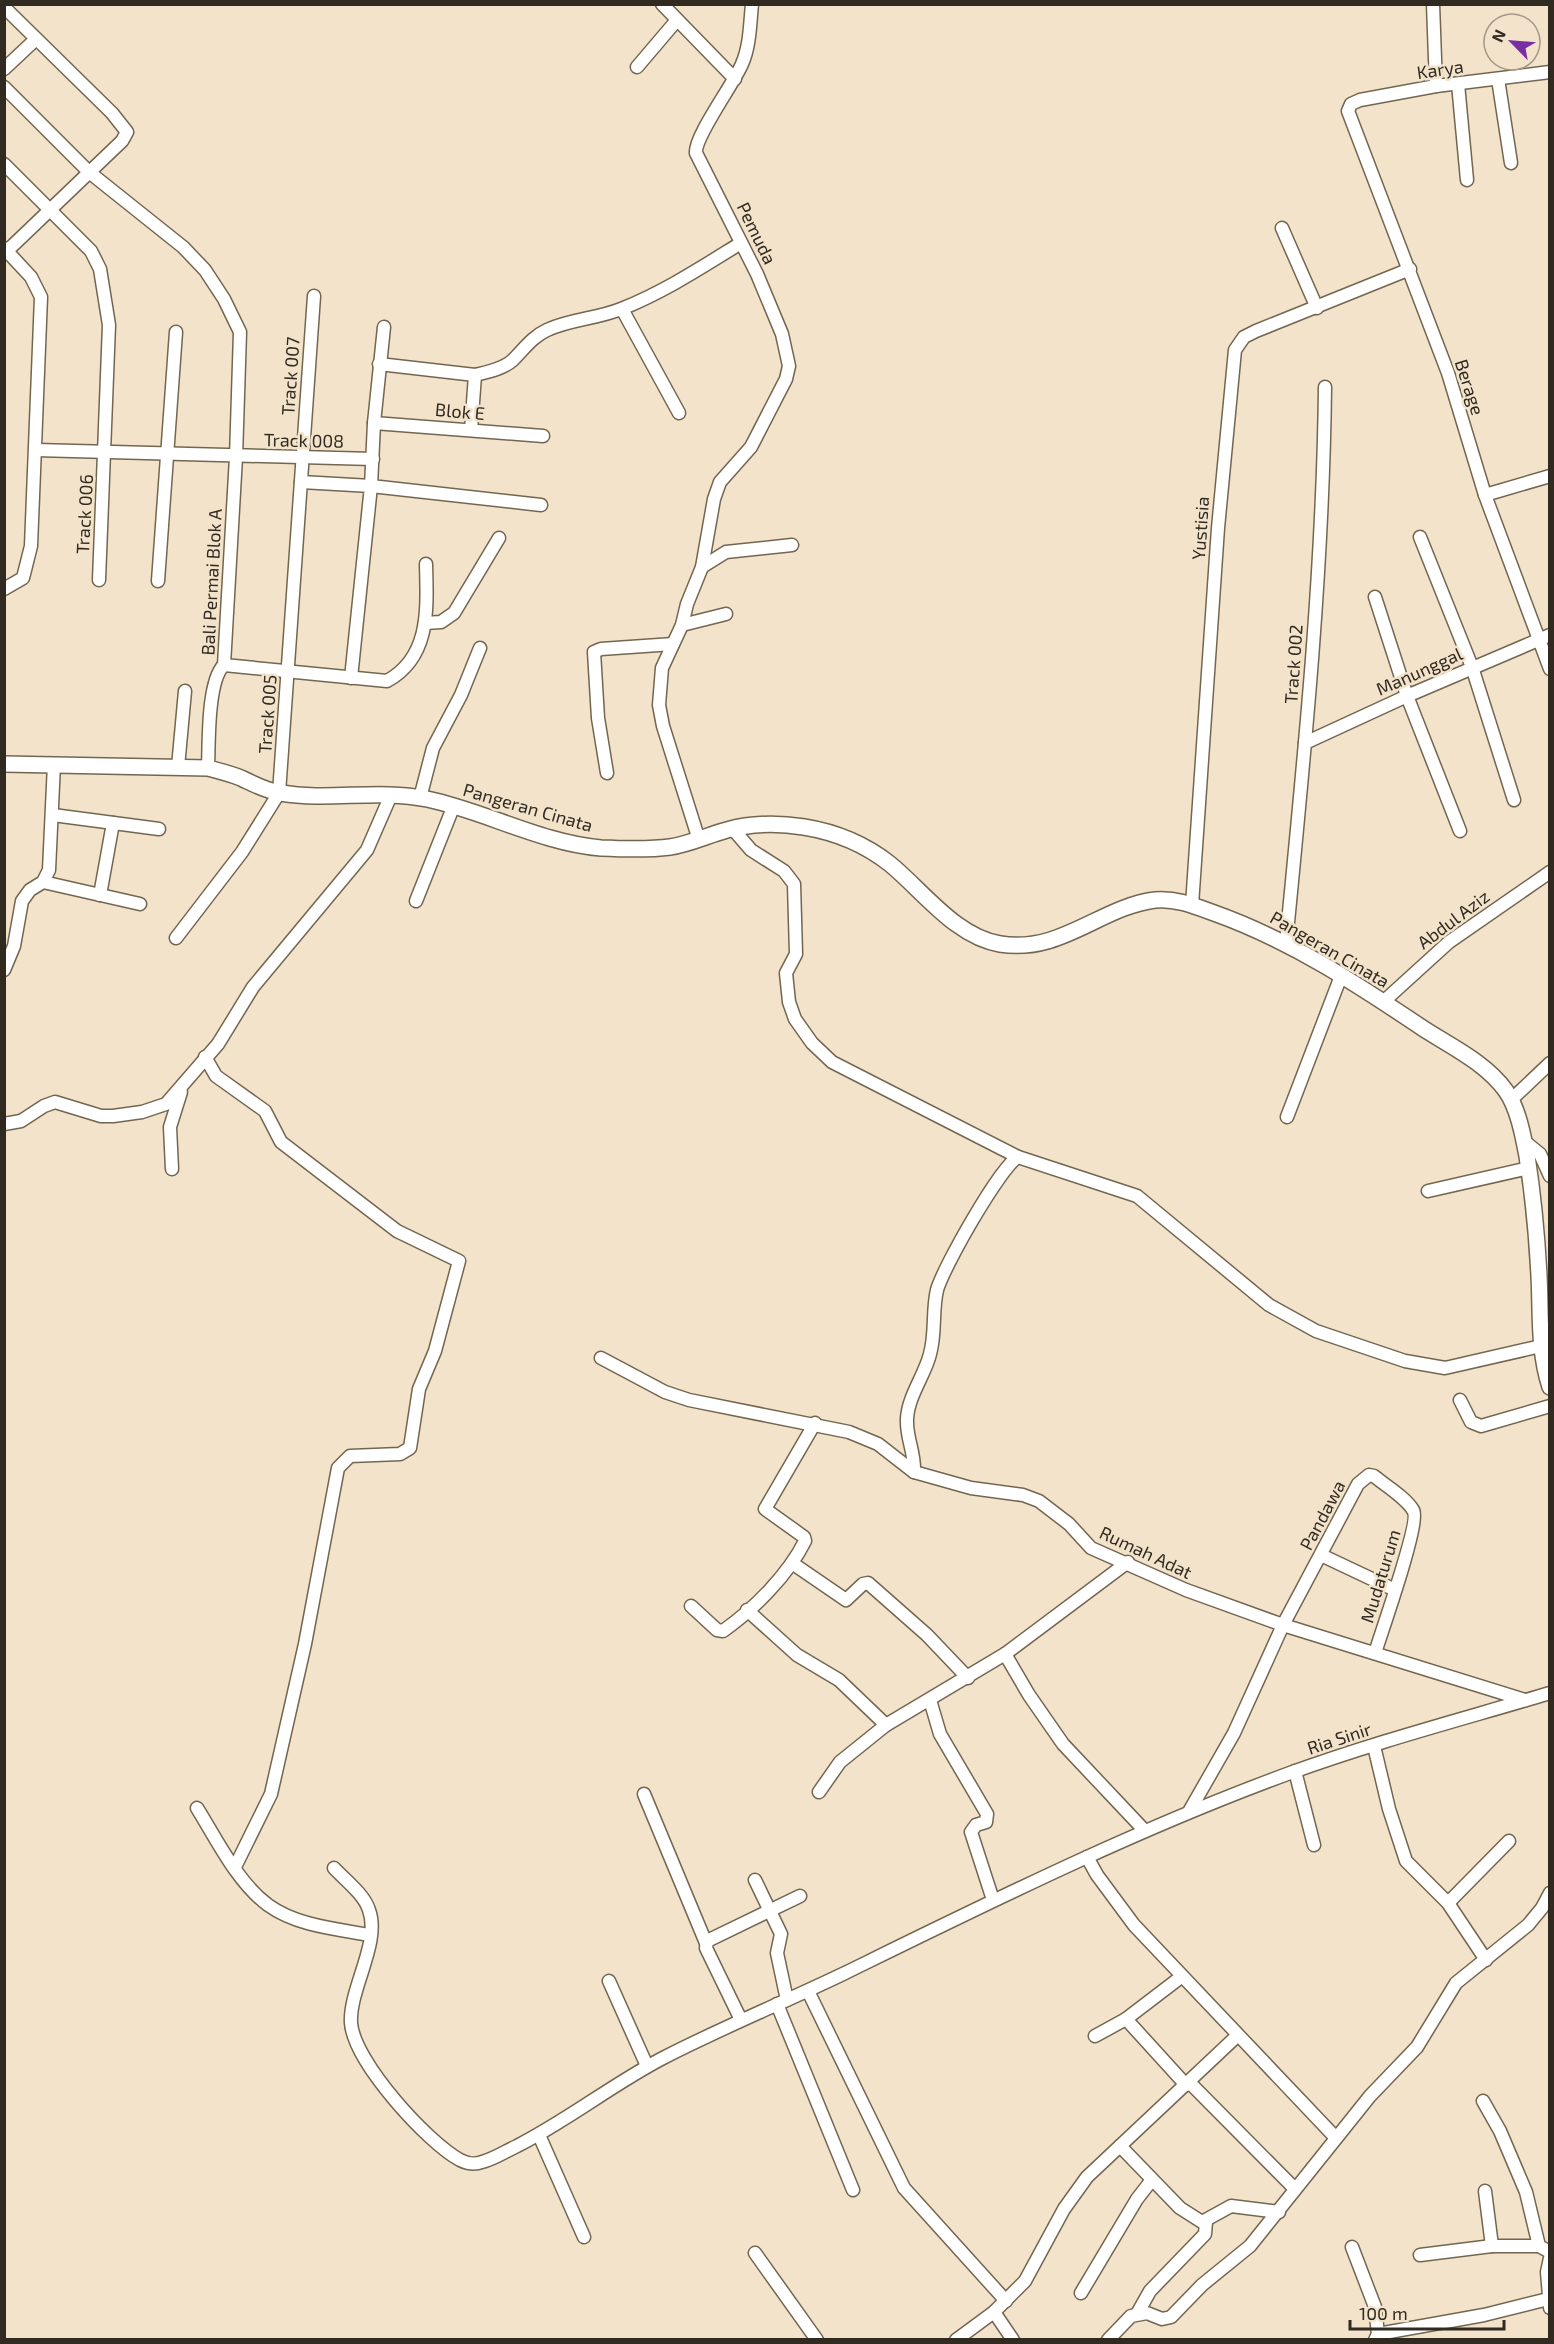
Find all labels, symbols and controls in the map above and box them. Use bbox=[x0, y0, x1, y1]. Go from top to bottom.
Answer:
north arrow bbox=[1482, 12, 1542, 72]
text: N bbox=[1487, 26, 1509, 45]
street label: Karya bbox=[1415, 55, 1465, 83]
street label: Pemuda bbox=[733, 198, 781, 268]
street label: Track 007 bbox=[276, 336, 304, 416]
street label: Berage bbox=[1451, 356, 1489, 418]
street label: Blok E bbox=[434, 398, 486, 424]
street label: Track 008 bbox=[264, 428, 344, 452]
street label: Track 006 bbox=[71, 474, 97, 554]
street label: Yustisia bbox=[1187, 496, 1213, 560]
street label: Bali Permai Blok A bbox=[196, 507, 226, 656]
street label: Track 002 bbox=[1279, 624, 1307, 704]
street label: Manunggal bbox=[1372, 642, 1466, 700]
street label: Track 005 bbox=[253, 674, 281, 754]
street label: Pangeran Cinata bbox=[461, 778, 595, 836]
street label: Abdul Aziz bbox=[1413, 885, 1493, 953]
street label: Pangeran Cinata bbox=[1267, 906, 1393, 992]
street label: Pandawa bbox=[1295, 1476, 1349, 1554]
street label: Rumah Adat bbox=[1096, 1521, 1196, 1583]
street label: Mudaturum bbox=[1355, 1527, 1405, 1625]
street label: Ria Sinir bbox=[1304, 1717, 1374, 1759]
scale bar bbox=[1350, 2293, 1504, 2331]
text: 100 m bbox=[1359, 2302, 1408, 2324]

